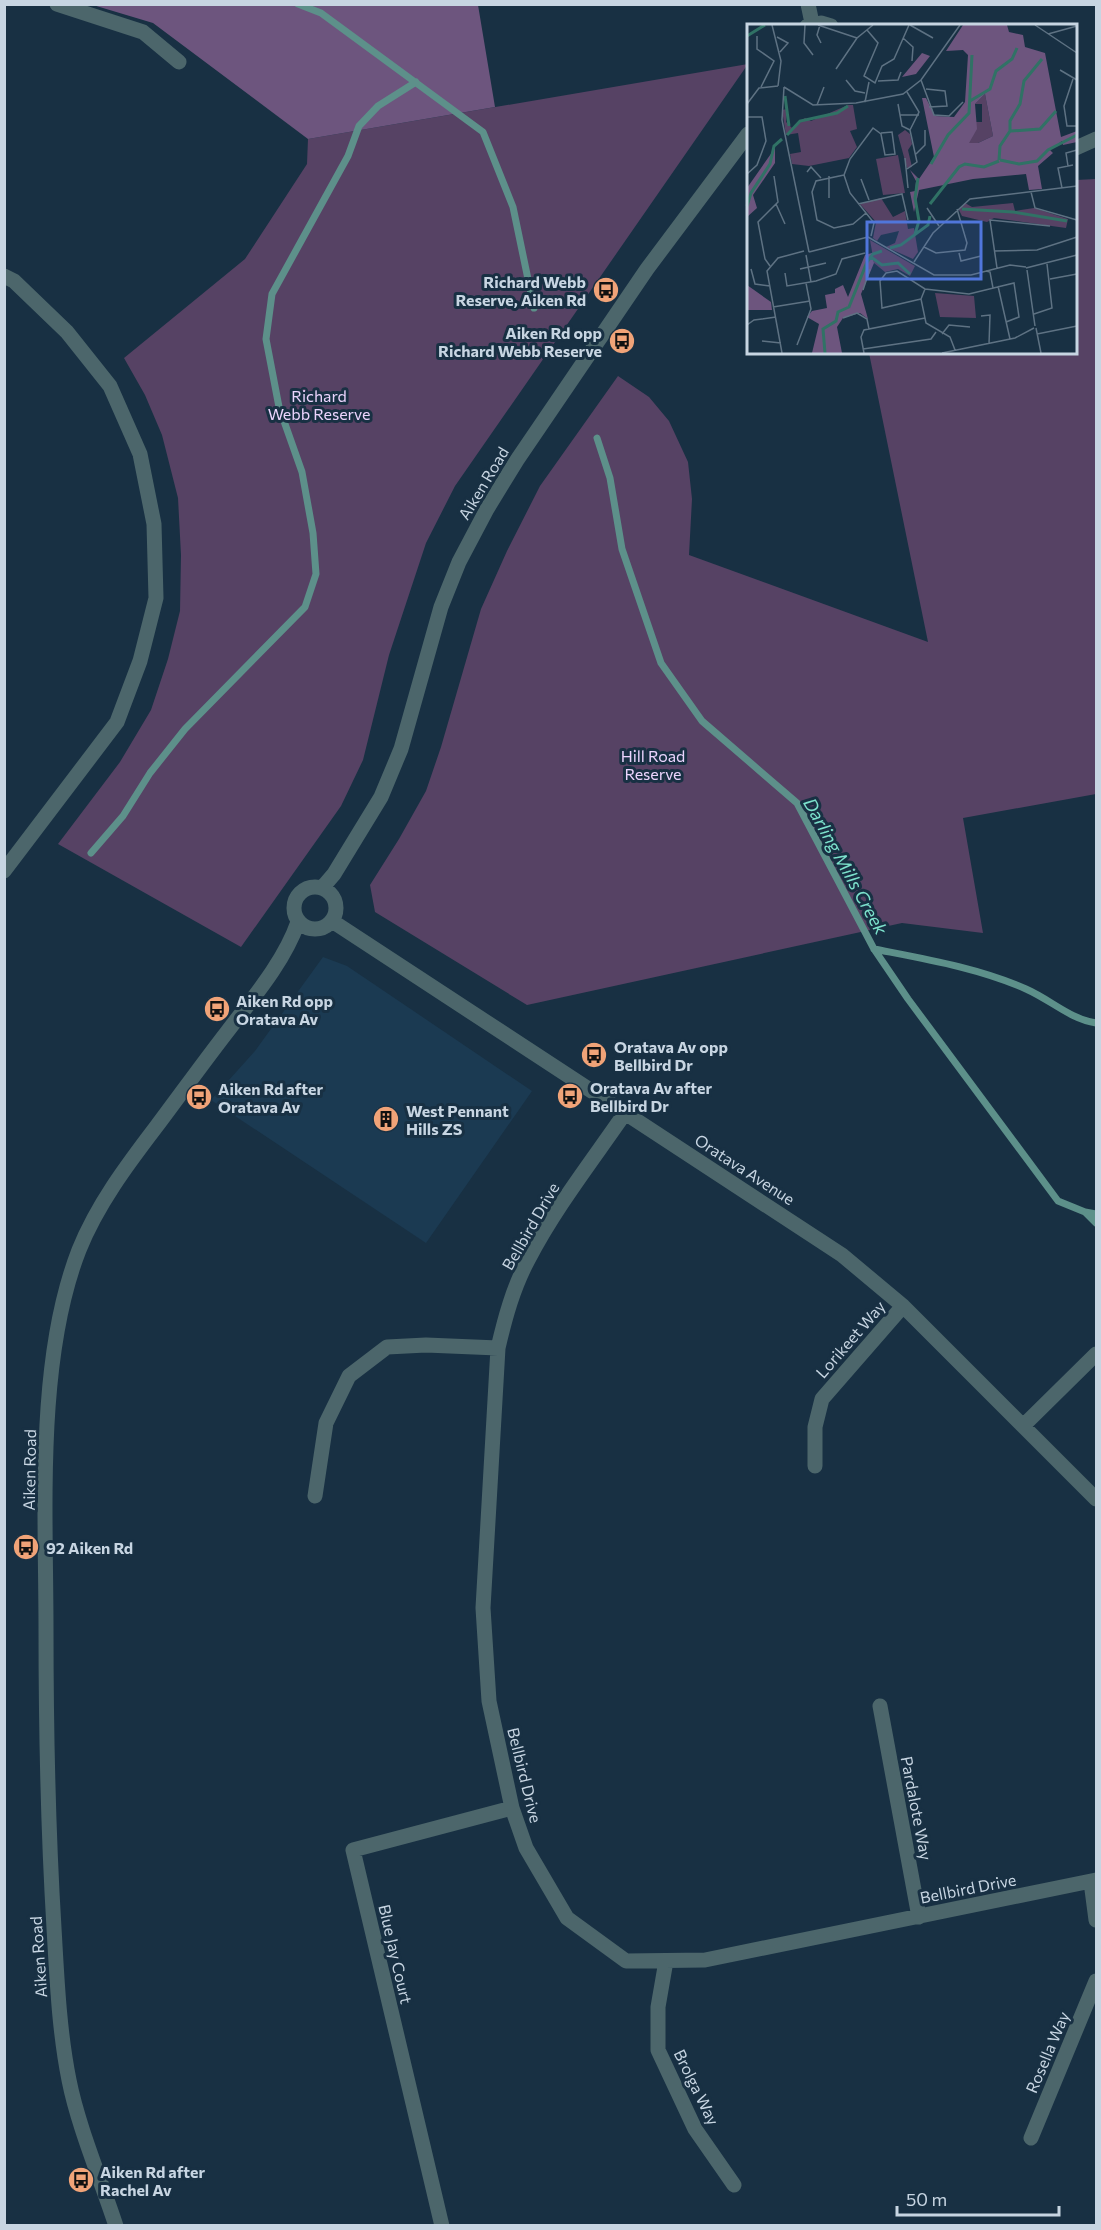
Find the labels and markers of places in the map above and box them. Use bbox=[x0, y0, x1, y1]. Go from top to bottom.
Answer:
place label: Richard Webb Reserve, Aiken Rd bbox=[456, 272, 586, 309]
bus stop icon: Richard Webb Reserve, Aiken Rd bbox=[591, 275, 621, 305]
place label: Aiken Rd opp Richard Webb Reserve bbox=[438, 323, 602, 360]
bus stop icon: Aiken Rd opp Richard Webb Reserve bbox=[607, 326, 637, 356]
place label: Aiken Rd opp Oratava Av bbox=[236, 991, 333, 1028]
bus stop icon: Aiken Rd opp Oratava Av bbox=[202, 994, 232, 1024]
place label: Oratava Av opp Bellbird Dr bbox=[614, 1037, 728, 1074]
bus stop icon: Oratava Av opp Bellbird Dr bbox=[579, 1040, 609, 1070]
place label: Oratava Av after Bellbird Dr bbox=[590, 1078, 712, 1115]
place label: Aiken Rd after Oratava Av bbox=[218, 1079, 323, 1116]
bus stop icon: Oratava Av after Bellbird Dr bbox=[555, 1081, 585, 1111]
bus stop icon: Aiken Rd after Oratava Av bbox=[184, 1082, 214, 1112]
place label: West Pennant Hills ZS bbox=[406, 1101, 509, 1138]
building icon: West Pennant Hills ZS bbox=[371, 1104, 401, 1134]
bus stop icon: 92 Aiken Rd bbox=[11, 1532, 41, 1562]
place label: 92 Aiken Rd bbox=[46, 1538, 133, 1557]
place label: Aiken Rd after Rachel Av bbox=[100, 2162, 205, 2199]
bus stop icon: Aiken Rd after Rachel Av bbox=[66, 2165, 96, 2195]

